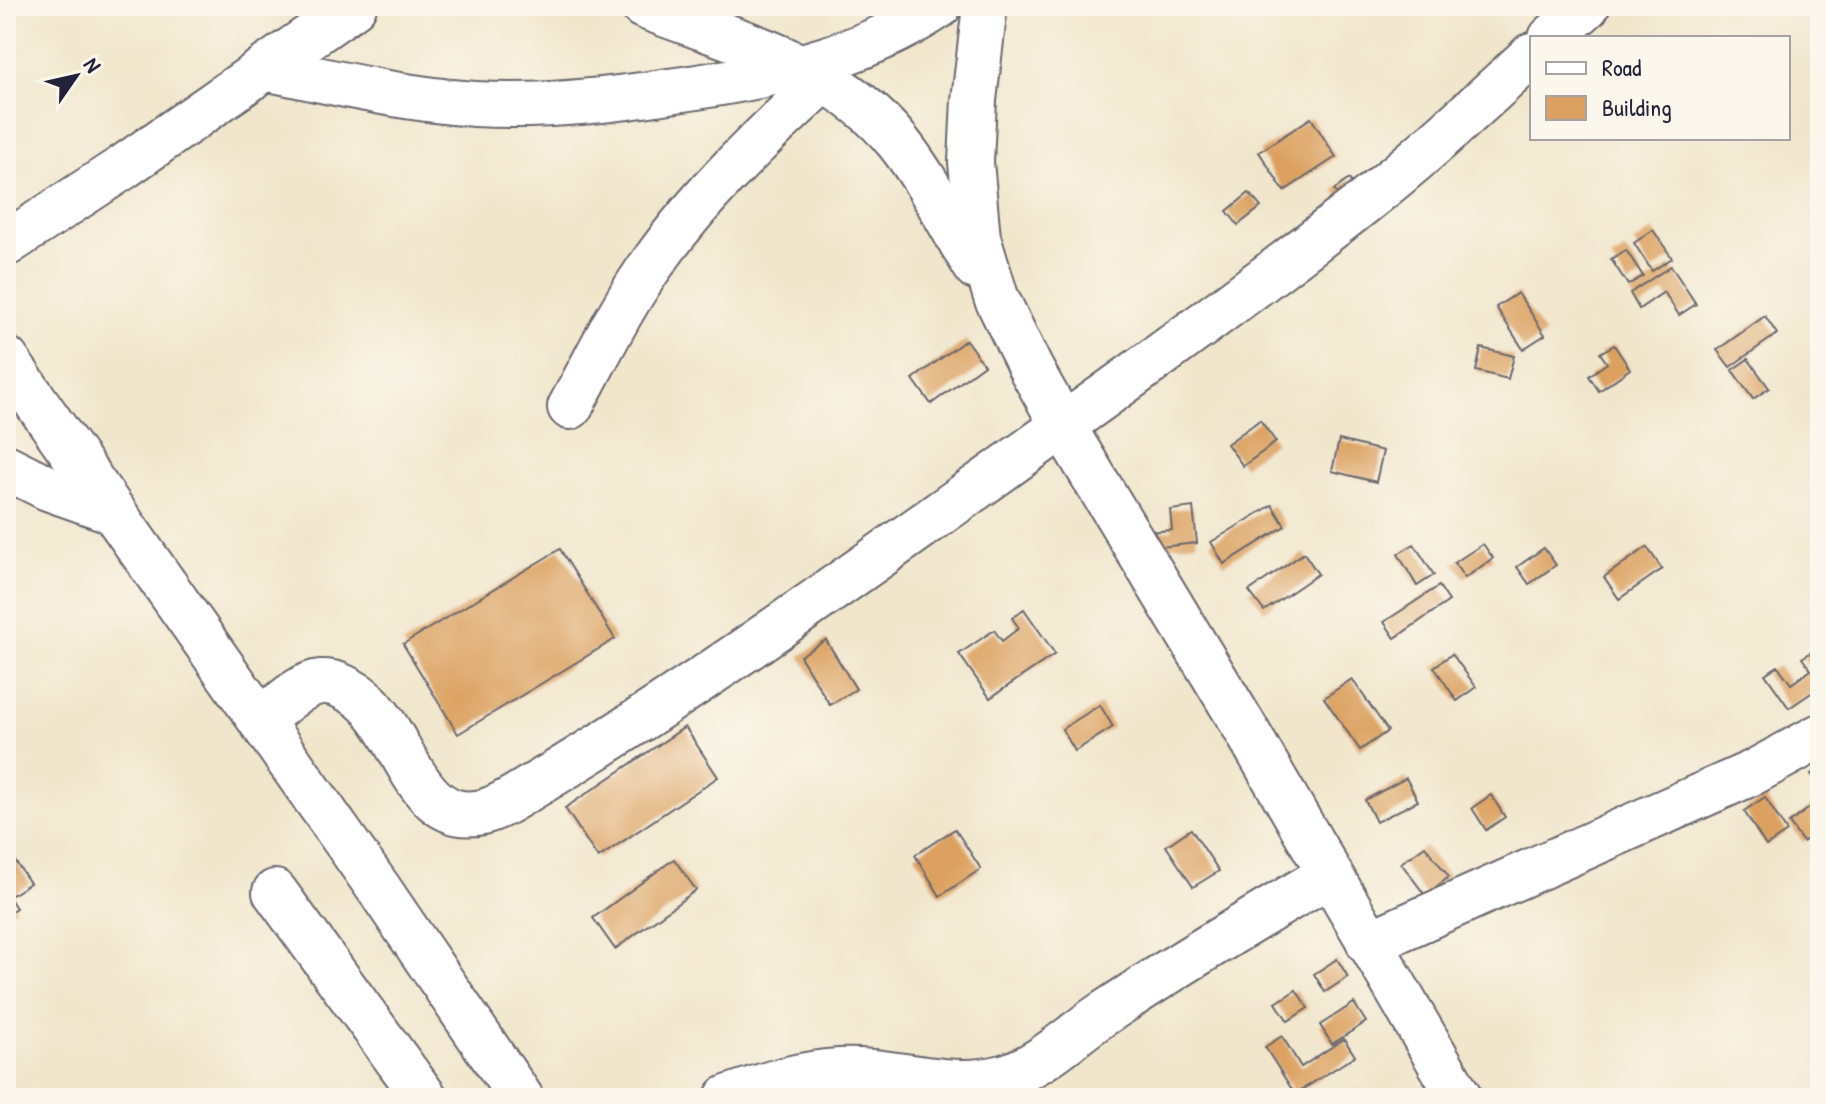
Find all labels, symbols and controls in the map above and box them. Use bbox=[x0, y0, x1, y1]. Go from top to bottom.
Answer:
north arrow bbox=[36, 36, 116, 116]
legend bbox=[1530, 36, 1790, 140]
text: Road bbox=[1602, 51, 1641, 83]
text: N bbox=[77, 52, 108, 78]
text: Building bbox=[1602, 91, 1672, 123]

